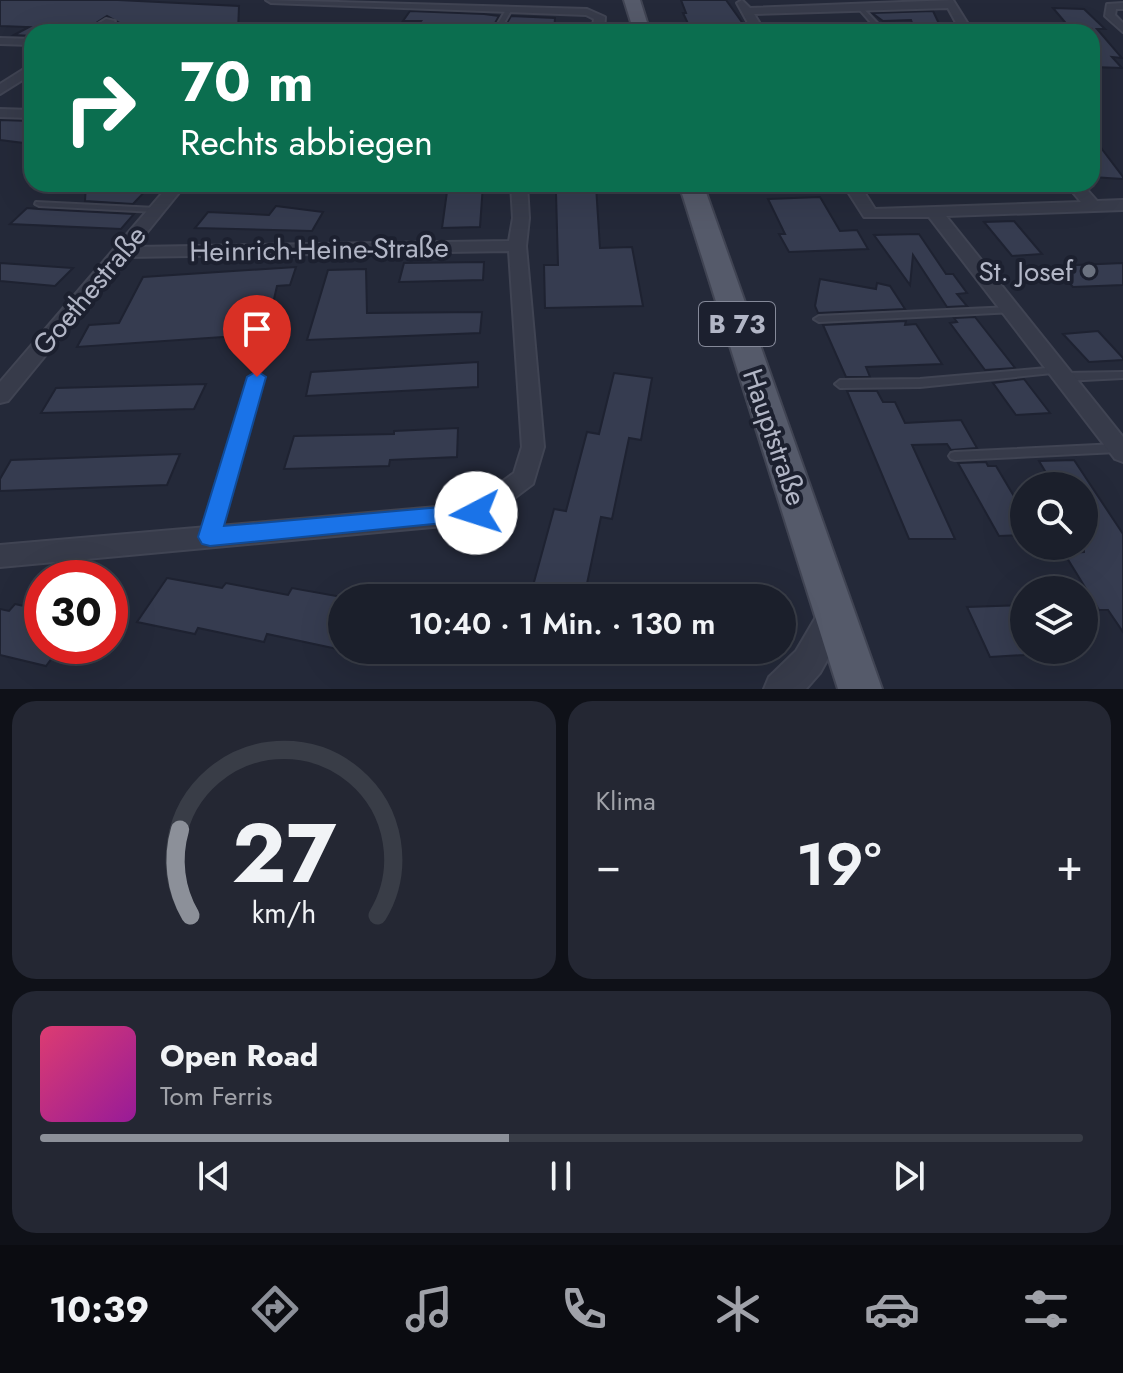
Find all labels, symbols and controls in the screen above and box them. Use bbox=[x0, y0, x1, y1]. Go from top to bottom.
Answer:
text: 70 m bbox=[180, 41, 314, 122]
icon: right bbox=[48, 56, 152, 160]
text: Rechts abbiegen bbox=[180, 116, 433, 168]
street label: Goethestraße bbox=[23, 216, 156, 364]
street label: Heinrich-Heine-Straße bbox=[189, 227, 449, 272]
place label: St. Josef bbox=[978, 251, 1074, 292]
marker: St. Josef bbox=[1080, 262, 1098, 280]
pin bbox=[223, 295, 291, 377]
road number: B 73 bbox=[699, 302, 775, 346]
icon: arrive bbox=[235, 307, 279, 351]
street label: Hauptstraße bbox=[732, 363, 817, 511]
position arrow bbox=[434, 471, 518, 555]
map controls bbox=[1010, 472, 1098, 664]
button: search bbox=[1010, 472, 1098, 560]
speed limit sign: 30 bbox=[24, 560, 128, 664]
button: layers bbox=[1010, 576, 1098, 664]
text: 10:40 · 1 Min. · 130 m bbox=[409, 602, 715, 645]
text: Klima bbox=[596, 782, 656, 820]
text: 27 bbox=[231, 793, 336, 913]
text: 19° bbox=[796, 821, 881, 908]
text: − bbox=[596, 833, 621, 897]
text: + bbox=[1056, 833, 1083, 897]
text: km/h bbox=[251, 892, 316, 934]
text: Open Road bbox=[160, 1034, 318, 1077]
text: Tom Ferris bbox=[160, 1077, 272, 1115]
icon: previous bbox=[192, 1154, 236, 1198]
icon: pause bbox=[539, 1154, 583, 1198]
icon: next bbox=[887, 1154, 931, 1198]
icon: directions bbox=[247, 1281, 303, 1337]
icon: music bbox=[401, 1281, 457, 1337]
icon: phone bbox=[556, 1281, 612, 1337]
icon: climate bbox=[710, 1281, 766, 1337]
icon: car bbox=[864, 1281, 920, 1337]
icon: filters bbox=[1018, 1281, 1074, 1337]
text: 10:39 bbox=[49, 1283, 149, 1335]

